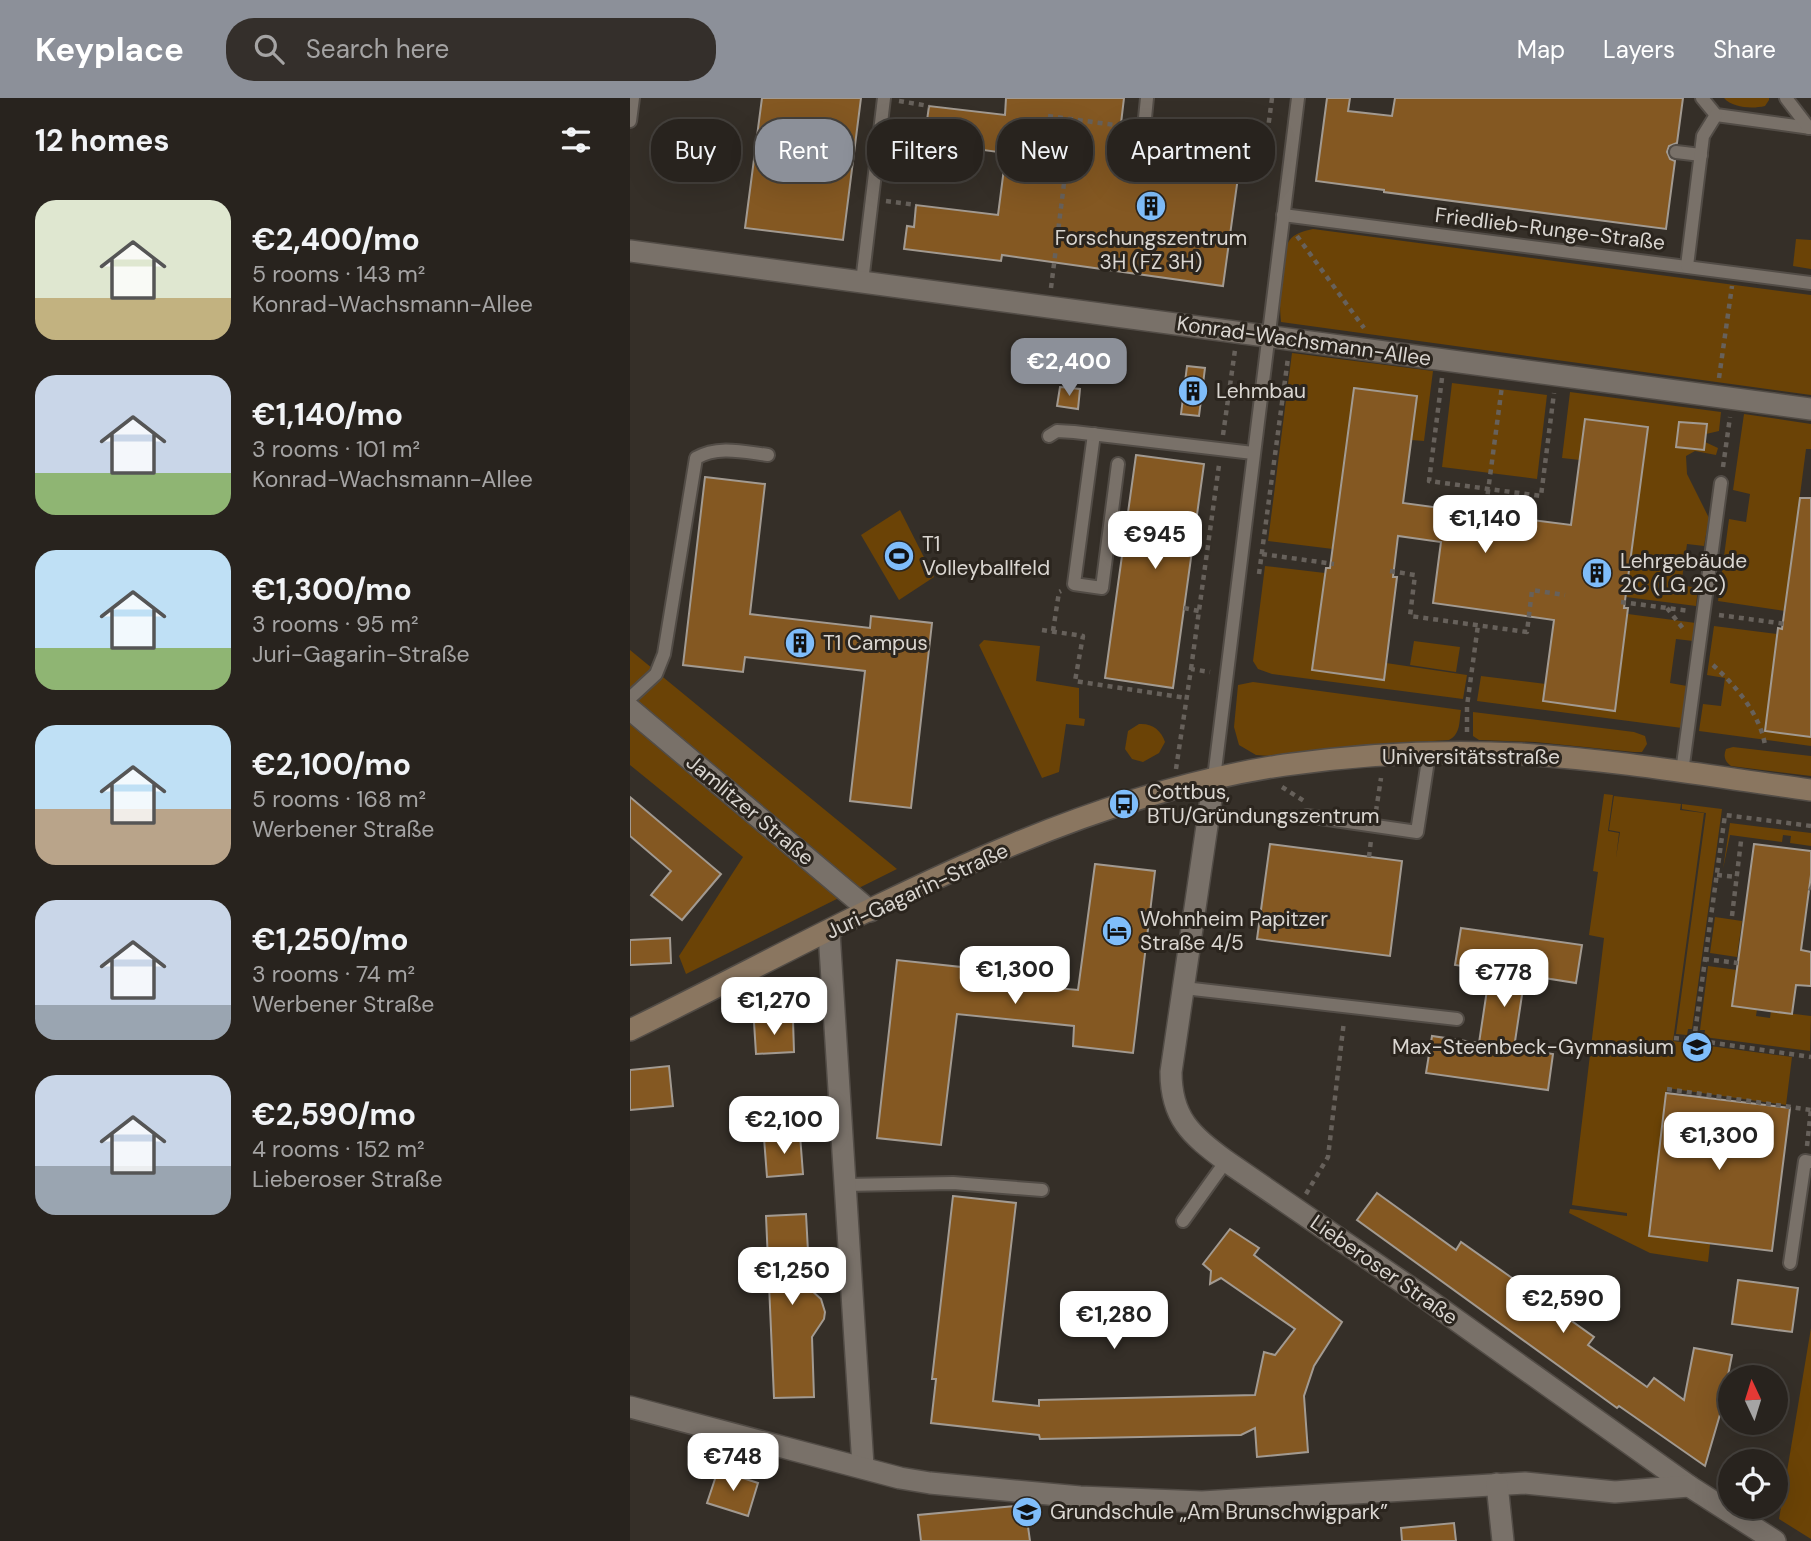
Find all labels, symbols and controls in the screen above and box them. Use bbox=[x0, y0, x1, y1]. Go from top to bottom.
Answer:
search box bbox=[226, 18, 716, 81]
text: Keyplace bbox=[35, 28, 184, 71]
icon: search bbox=[250, 30, 288, 68]
text: Search here bbox=[306, 32, 449, 66]
text: Map bbox=[1517, 34, 1565, 65]
text: Layers bbox=[1603, 34, 1675, 65]
text: Share bbox=[1713, 34, 1776, 65]
chip: Buy bbox=[651, 119, 741, 182]
chip: Rent bbox=[755, 119, 853, 182]
chip: Filters bbox=[867, 119, 983, 182]
chip: New bbox=[997, 119, 1093, 182]
chip: Apartment bbox=[1107, 119, 1275, 182]
text: 12 homes bbox=[35, 121, 169, 160]
icon: filters bbox=[557, 121, 595, 159]
building icon: Forschungszentrum 3H (FZ 3H) bbox=[1134, 189, 1168, 223]
street label: Friedlieb-Runge-Straße bbox=[1433, 201, 1667, 257]
text: €2,400/mo bbox=[252, 220, 420, 259]
place label: Forschungszentrum 3H (FZ 3H) bbox=[1055, 224, 1247, 276]
icon: home bbox=[91, 228, 175, 312]
text: 5 rooms · 143 m² bbox=[252, 259, 425, 289]
text: Konrad-Wachsmann-Allee bbox=[252, 289, 533, 319]
street label: Konrad-Wachsmann-Allee bbox=[1175, 309, 1433, 373]
pin: €2,400 bbox=[1012, 338, 1126, 398]
text: €2,400 bbox=[1027, 346, 1111, 376]
building icon: Lehmbau bbox=[1176, 374, 1210, 408]
place label: Lehmbau bbox=[1216, 377, 1306, 405]
text: €1,140/mo bbox=[252, 395, 403, 434]
icon: home bbox=[91, 403, 175, 487]
text: 3 rooms · 101 m² bbox=[252, 434, 420, 464]
text: Konrad-Wachsmann-Allee bbox=[252, 464, 533, 494]
pin: €1,140 bbox=[1428, 496, 1542, 555]
text: €1,140 bbox=[1449, 503, 1521, 533]
pin: €945 bbox=[1114, 512, 1196, 571]
text: €945 bbox=[1124, 519, 1186, 549]
place label: T1 Volleyballfeld bbox=[922, 530, 1050, 582]
sports icon: T1 Volleyballfeld bbox=[882, 539, 916, 573]
place label: Lehrgebäude 2C (LG 2C) bbox=[1620, 547, 1747, 599]
building icon: Lehrgebäude 2C (LG 2C) bbox=[1580, 556, 1614, 590]
text: €1,300/mo bbox=[252, 570, 412, 609]
icon: home bbox=[91, 578, 175, 662]
text: 3 rooms · 95 m² bbox=[252, 609, 419, 639]
building icon: T1 Campus bbox=[783, 626, 817, 660]
place label: T1 Campus bbox=[823, 629, 928, 657]
text: Juri-Gagarin-Straße bbox=[252, 639, 469, 669]
street label: Universitätsstraße bbox=[1382, 743, 1560, 771]
text: €2,100/mo bbox=[252, 745, 411, 784]
street label: Jamlitzer Straße bbox=[680, 748, 820, 872]
icon: home bbox=[91, 753, 175, 837]
place label: Cottbus, BTU/Gründungszentrum bbox=[1147, 778, 1379, 830]
text: 5 rooms · 168 m² bbox=[252, 784, 426, 814]
bus stop icon: Cottbus, BTU/Gründungszentrum bbox=[1107, 787, 1141, 821]
text: Werbener Straße bbox=[252, 814, 434, 844]
street label: Juri-Gagarin-Straße bbox=[821, 836, 1013, 946]
place label: Wohnheim Papitzer Straße 4/5 bbox=[1140, 905, 1328, 957]
hotel icon: Wohnheim Papitzer Straße 4/5 bbox=[1100, 914, 1134, 948]
text: €1,250/mo bbox=[252, 920, 409, 959]
icon: home bbox=[91, 928, 175, 1012]
pin: €1,300 bbox=[958, 946, 1072, 1006]
pin: €778 bbox=[1463, 950, 1545, 1009]
text: €1,300 bbox=[976, 954, 1054, 984]
text: €778 bbox=[1475, 957, 1533, 987]
text: 3 rooms · 74 m² bbox=[252, 959, 415, 989]
pin: €1,270 bbox=[717, 978, 831, 1037]
text: €1,270 bbox=[737, 985, 811, 1015]
text: Werbener Straße bbox=[252, 989, 434, 1019]
school or university icon: Max-Steenbeck-Gymnasium bbox=[1680, 1030, 1714, 1064]
place label: Max-Steenbeck-Gymnasium bbox=[1392, 1033, 1674, 1061]
text: €2,590/mo bbox=[252, 1095, 416, 1134]
pin: €2,100 bbox=[727, 1096, 841, 1156]
icon: home bbox=[91, 1103, 175, 1187]
text: €2,100 bbox=[745, 1104, 823, 1134]
pin: €1,300 bbox=[1662, 1112, 1776, 1172]
text: €1,300 bbox=[1680, 1120, 1758, 1150]
text: 4 rooms · 152 m² bbox=[252, 1134, 425, 1164]
text: Lieberoser Straße bbox=[252, 1164, 442, 1194]
street label: Lieberoser Straße bbox=[1305, 1209, 1463, 1331]
pin: €1,250 bbox=[735, 1248, 849, 1307]
text: €1,250 bbox=[754, 1255, 830, 1285]
pin: €2,590 bbox=[1506, 1276, 1620, 1335]
text: €2,590 bbox=[1522, 1283, 1604, 1313]
pin: €1,280 bbox=[1057, 1292, 1171, 1351]
text: €1,280 bbox=[1076, 1299, 1152, 1329]
north arrow bbox=[1718, 1365, 1788, 1435]
map controls bbox=[1718, 1365, 1788, 1519]
pin: €748 bbox=[692, 1434, 774, 1493]
text: €748 bbox=[704, 1441, 762, 1471]
button: locate bbox=[1718, 1449, 1788, 1519]
school or university icon: Grundschule „Am Brunschwigpark” bbox=[1010, 1495, 1044, 1529]
place label: Grundschule „Am Brunschwigpark” bbox=[1050, 1498, 1388, 1526]

